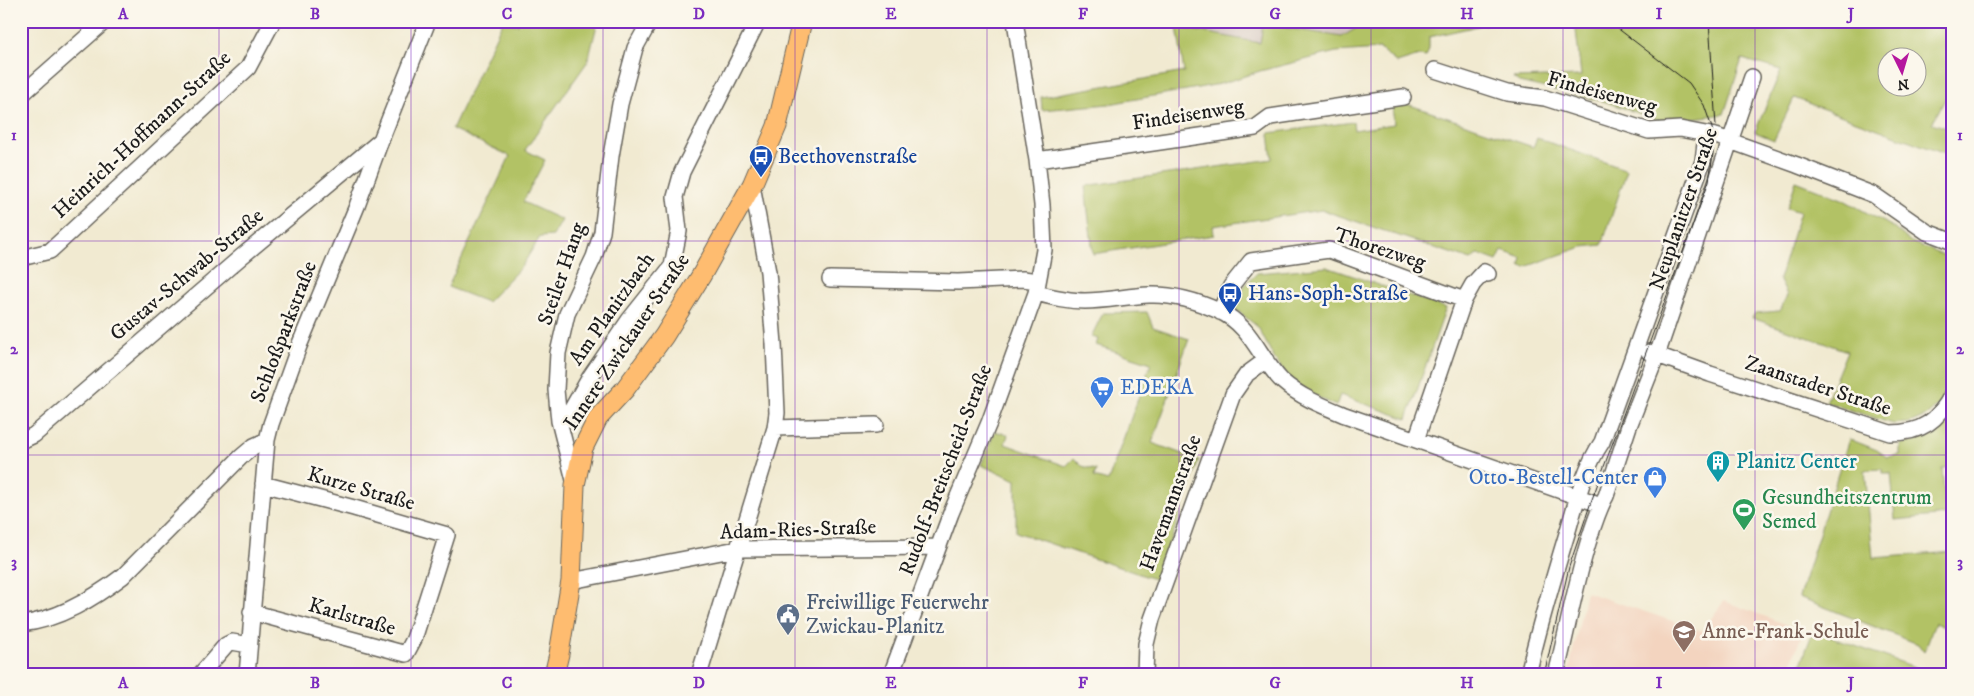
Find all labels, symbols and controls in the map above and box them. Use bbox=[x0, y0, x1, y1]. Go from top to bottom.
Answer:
text: A bbox=[117, 4, 129, 24]
text: B bbox=[310, 4, 320, 24]
text: C bbox=[502, 4, 512, 24]
text: D bbox=[693, 4, 705, 24]
text: E bbox=[885, 4, 897, 24]
text: F bbox=[1078, 4, 1088, 24]
text: G bbox=[1269, 4, 1281, 24]
text: H bbox=[1460, 4, 1474, 24]
text: I bbox=[1656, 4, 1663, 24]
text: J bbox=[1846, 4, 1855, 24]
street label: Heinrich-Hoffmann-Straße bbox=[47, 45, 237, 224]
north arrow bbox=[1876, 48, 1926, 98]
street label: Findeisenweg bbox=[1544, 66, 1661, 120]
text: N bbox=[1896, 74, 1910, 93]
street label: Findeisenweg bbox=[1130, 93, 1246, 137]
street label: Neuplanitzer Straße bbox=[1644, 124, 1724, 294]
text: 1 bbox=[11, 125, 17, 145]
text: 1 bbox=[1957, 125, 1963, 145]
bus stop icon: Beethovenstraße bbox=[748, 144, 774, 178]
place label: Beethovenstraße bbox=[778, 144, 918, 170]
street label: Gustav-Schwab-Straße bbox=[105, 203, 269, 347]
street label: Steiler Hang bbox=[532, 219, 592, 329]
street label: Thorezweg bbox=[1331, 222, 1430, 276]
street label: Innere Zwickauer Straße bbox=[558, 248, 696, 435]
street label: Am Planitzbach bbox=[564, 248, 660, 370]
street label: Schloßparkstraße bbox=[245, 257, 323, 407]
bus stop icon: Hans-Soph-Straße bbox=[1217, 281, 1243, 315]
place label: Hans-Soph-Straße bbox=[1248, 281, 1408, 307]
text: 2 bbox=[10, 339, 19, 359]
text: 2 bbox=[1956, 339, 1965, 359]
street label: Zaanstader Straße bbox=[1742, 350, 1895, 422]
street label: Rudolf-Breitscheid-Straße bbox=[894, 361, 998, 579]
supermarket icon: EDEKA bbox=[1089, 375, 1115, 409]
place label: EDEKA bbox=[1120, 375, 1194, 401]
street label: Havemannstraße bbox=[1134, 431, 1208, 575]
building icon: Planitz Center bbox=[1705, 449, 1731, 483]
place label: Planitz Center bbox=[1736, 449, 1857, 475]
street label: Kurze Straße bbox=[304, 461, 418, 517]
place label: Otto-Bestell-Center bbox=[1469, 465, 1638, 491]
shop icon: Otto-Bestell-Center bbox=[1642, 465, 1668, 499]
place label: Gesundheitszentrum Semed bbox=[1762, 485, 1932, 535]
sports icon: Gesundheitszentrum Semed bbox=[1731, 497, 1757, 531]
street label: Adam-Ries-Straße bbox=[719, 514, 877, 546]
text: 3 bbox=[11, 552, 17, 572]
text: 3 bbox=[1957, 552, 1963, 572]
place label: Freiwillige Feuerwehr Zwickau-Planitz bbox=[806, 590, 989, 640]
street label: Karlstraße bbox=[305, 592, 399, 642]
public building icon: Freiwillige Feuerwehr Zwickau-Planitz bbox=[775, 602, 801, 636]
school or university icon: Anne-Frank-Schule bbox=[1671, 619, 1697, 653]
place label: Anne-Frank-Schule bbox=[1702, 619, 1869, 645]
text: A bbox=[117, 673, 129, 693]
text: B bbox=[310, 673, 320, 693]
text: C bbox=[502, 673, 512, 693]
text: D bbox=[693, 673, 705, 693]
text: E bbox=[885, 673, 897, 693]
text: F bbox=[1078, 673, 1088, 693]
text: G bbox=[1269, 673, 1281, 693]
text: H bbox=[1460, 673, 1474, 693]
text: I bbox=[1656, 673, 1663, 693]
text: J bbox=[1846, 673, 1855, 693]

